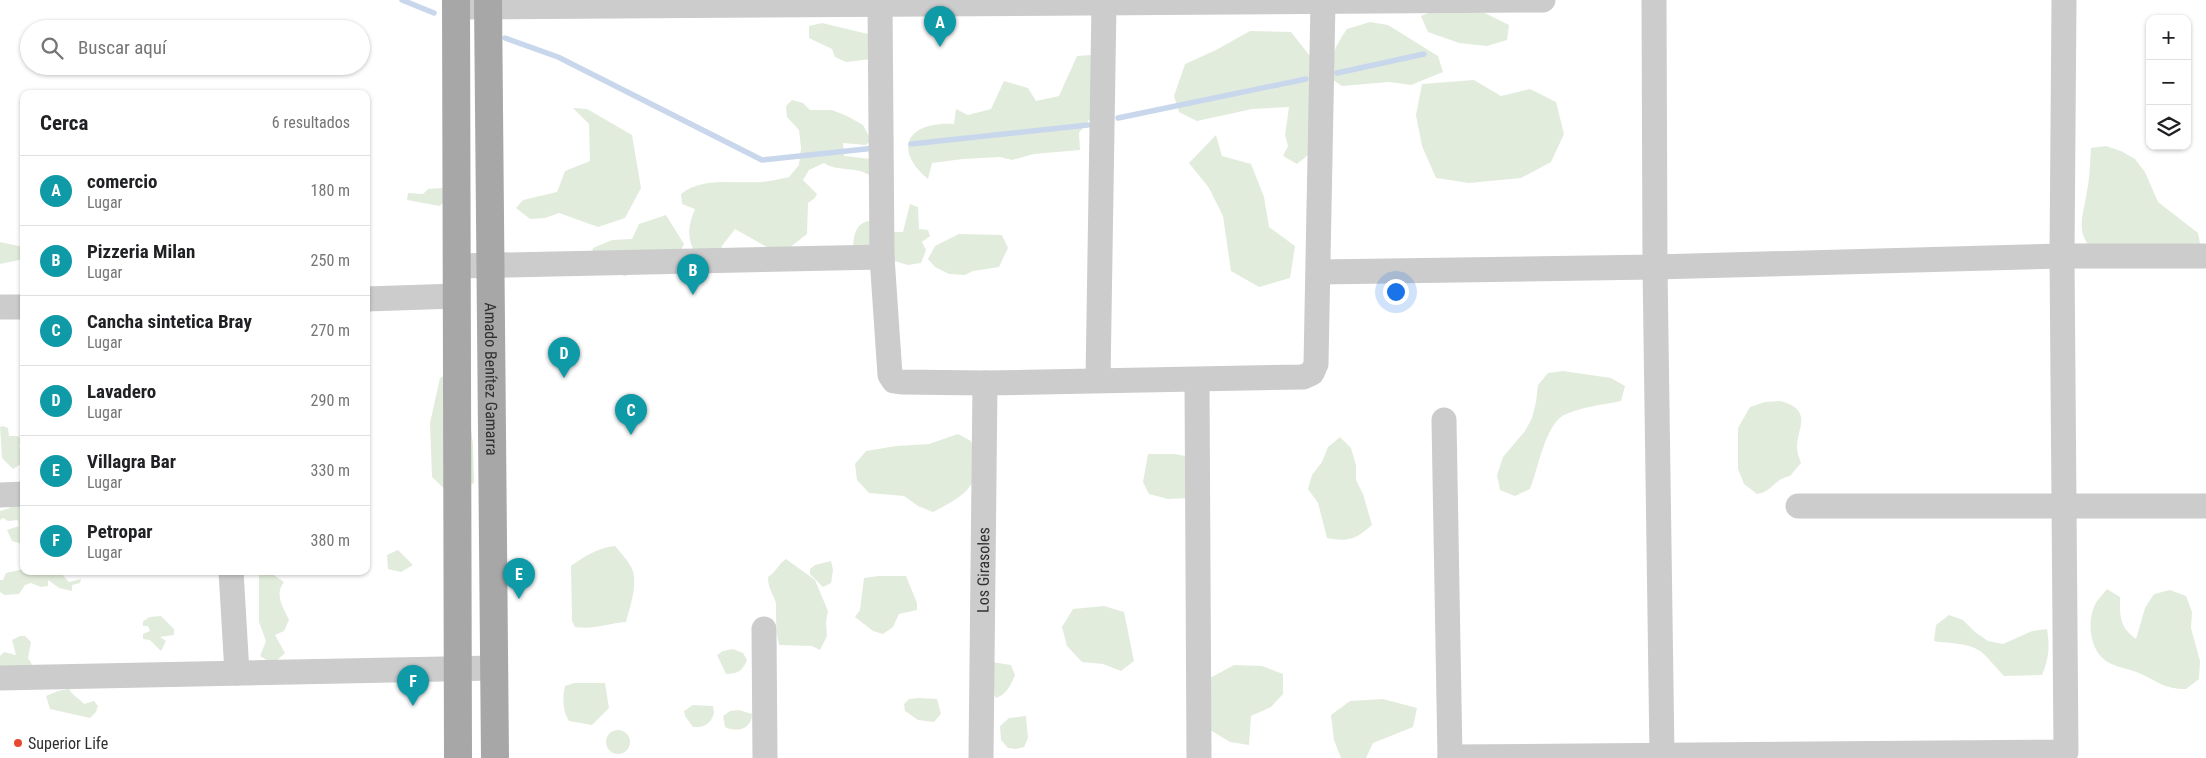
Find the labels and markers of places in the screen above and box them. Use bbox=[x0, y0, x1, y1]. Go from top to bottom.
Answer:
pin: A bbox=[924, 6, 956, 47]
pin: B bbox=[677, 254, 709, 295]
pin: D bbox=[548, 337, 580, 378]
pin: C bbox=[615, 394, 647, 435]
pin: E bbox=[503, 558, 535, 599]
pin: F bbox=[397, 665, 429, 706]
place label: Superior Life bbox=[28, 734, 108, 753]
marker: Superior Life bbox=[12, 737, 24, 749]

